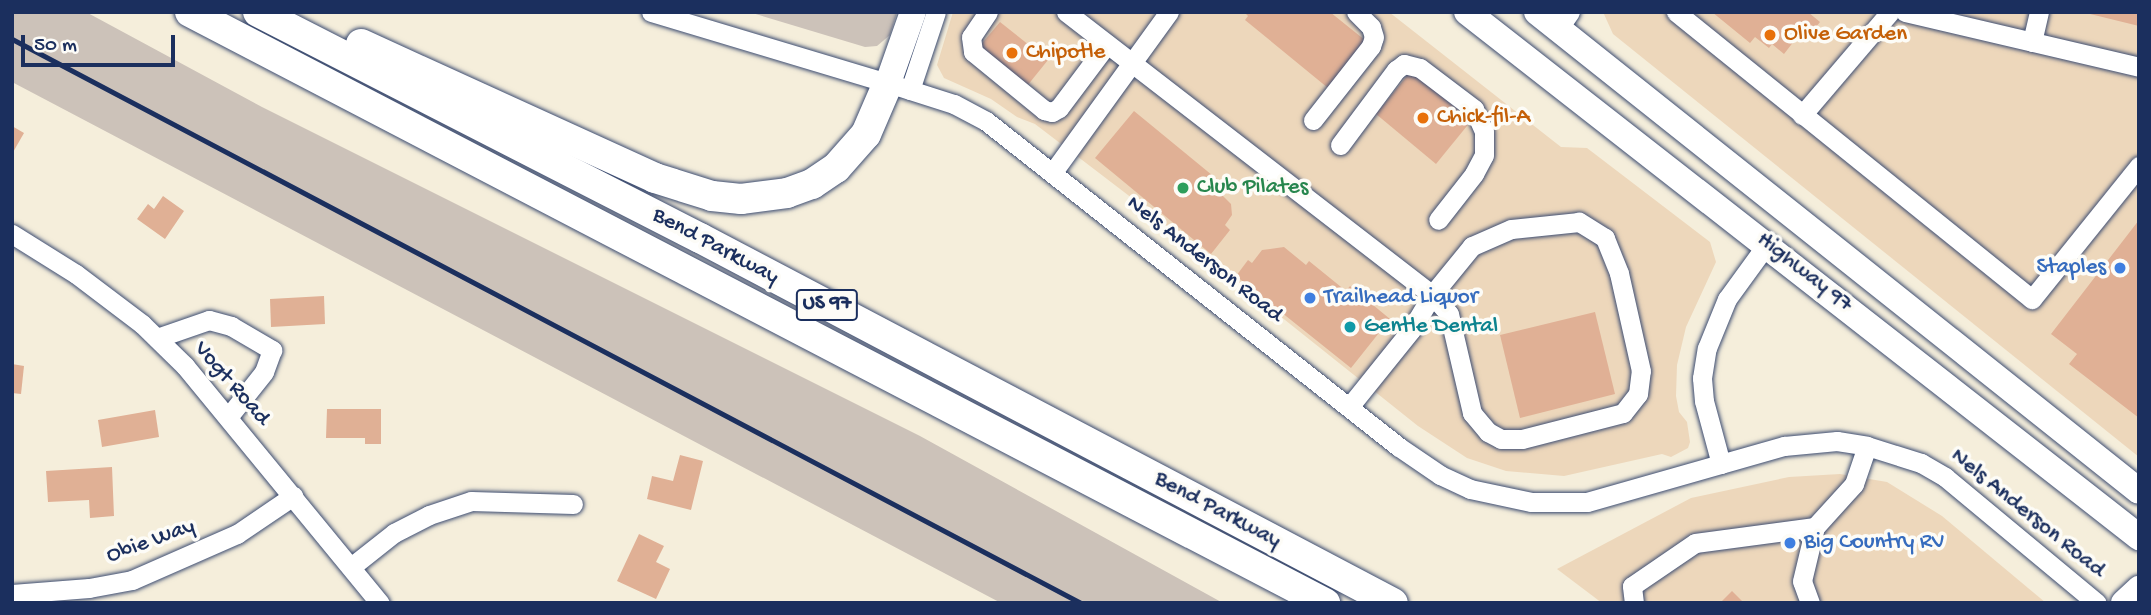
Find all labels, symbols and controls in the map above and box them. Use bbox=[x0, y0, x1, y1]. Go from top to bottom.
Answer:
scale bar bbox=[24, 21, 178, 65]
place label: Olive Garden bbox=[1784, 21, 1907, 49]
marker: Olive Garden bbox=[1762, 27, 1778, 43]
text: 50 m bbox=[34, 34, 77, 59]
place label: Chipotle bbox=[1026, 39, 1105, 67]
marker: Chipotle bbox=[1004, 45, 1020, 61]
place label: Chick-fil-A bbox=[1437, 104, 1530, 132]
marker: Chick-fil-A bbox=[1415, 110, 1431, 126]
place label: Club Pilates bbox=[1197, 174, 1308, 202]
marker: Club Pilates bbox=[1175, 180, 1191, 196]
street label: Nels Anderson Road bbox=[1120, 190, 1288, 330]
street label: Bend Parkway bbox=[647, 202, 783, 292]
street label: Highway 97 bbox=[1750, 227, 1858, 319]
place label: Staples bbox=[2036, 254, 2106, 282]
marker: Staples bbox=[2112, 260, 2128, 276]
place label: Trailhead Liquor bbox=[1324, 284, 1478, 312]
road number: US 97 bbox=[796, 288, 858, 322]
marker: Trailhead Liquor bbox=[1302, 290, 1318, 306]
place label: Gentle Dental bbox=[1364, 313, 1498, 341]
marker: Gentle Dental bbox=[1342, 319, 1358, 335]
street label: Vogt Road bbox=[187, 336, 275, 432]
street label: Nels Anderson Road bbox=[1944, 443, 2110, 585]
street label: Bend Parkway bbox=[1149, 466, 1285, 556]
street label: Obie Way bbox=[103, 513, 199, 571]
place label: Big Country RV bbox=[1804, 529, 1945, 557]
marker: Big Country RV bbox=[1782, 535, 1798, 551]

